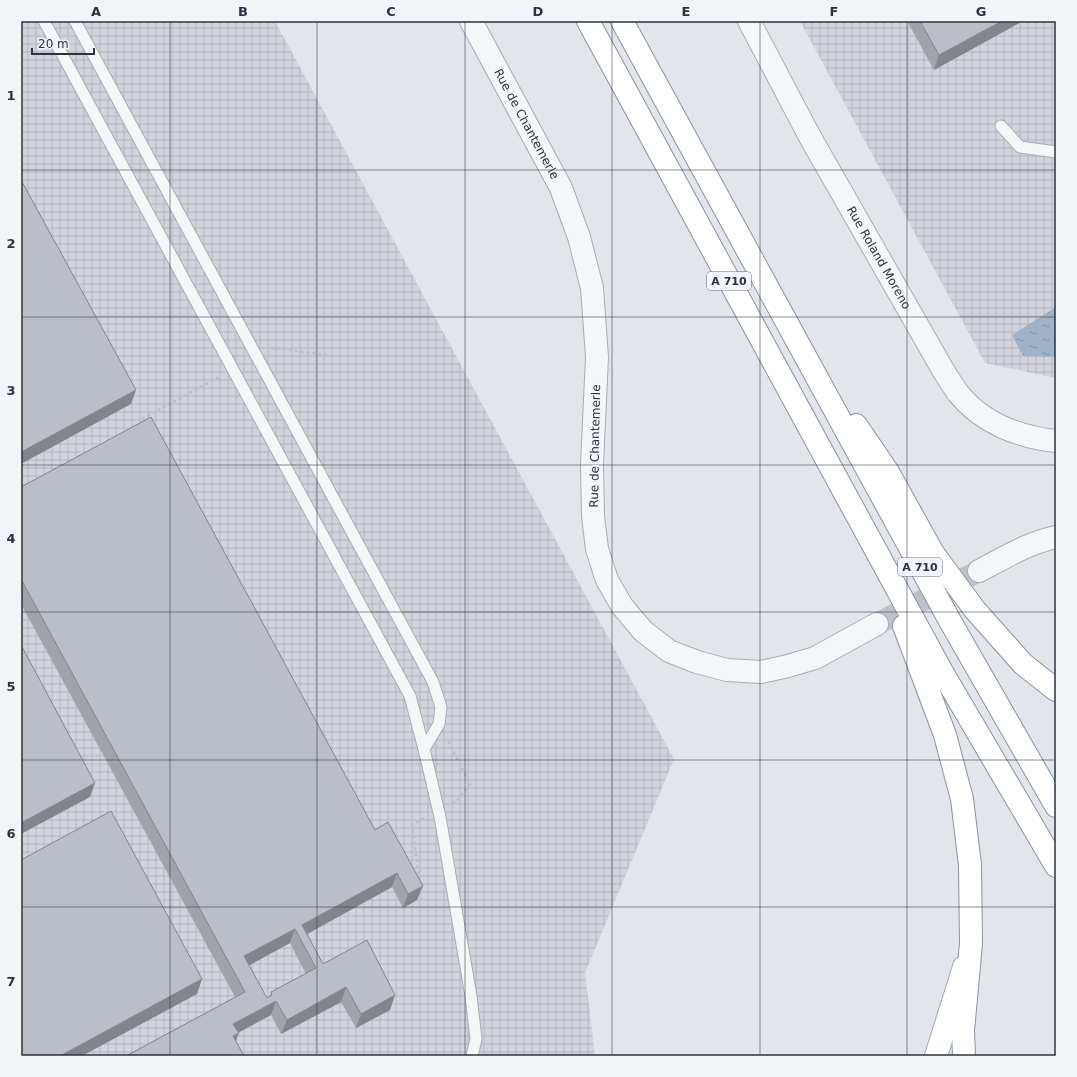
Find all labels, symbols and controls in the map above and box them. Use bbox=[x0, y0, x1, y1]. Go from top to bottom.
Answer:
text: A bbox=[91, 4, 101, 19]
text: B bbox=[238, 4, 248, 19]
text: C bbox=[386, 4, 396, 19]
text: D bbox=[533, 4, 544, 19]
text: E bbox=[682, 4, 690, 19]
text: F bbox=[830, 4, 838, 19]
text: G bbox=[976, 4, 986, 19]
scale bar bbox=[32, 30, 94, 56]
text: 20 m bbox=[38, 37, 69, 51]
street label: Rue de Chantemerle bbox=[491, 66, 562, 182]
text: 1 bbox=[6, 88, 16, 103]
street label: Rue Roland Moreno bbox=[844, 204, 914, 312]
text: 2 bbox=[6, 236, 16, 251]
road number: A 710 bbox=[707, 272, 751, 290]
text: 3 bbox=[6, 383, 16, 398]
street label: Rue de Chantemerle bbox=[587, 384, 603, 508]
text: 4 bbox=[6, 531, 16, 546]
road number: A 710 bbox=[898, 558, 942, 576]
text: 5 bbox=[6, 679, 16, 694]
text: 6 bbox=[6, 826, 16, 841]
text: 7 bbox=[6, 974, 16, 989]

